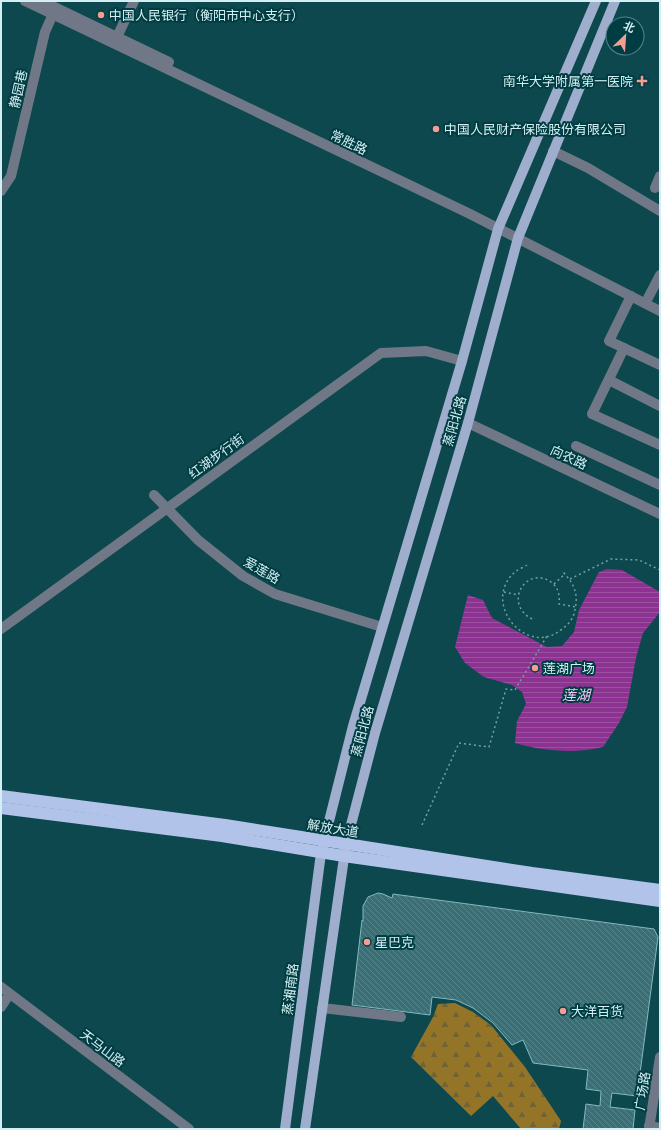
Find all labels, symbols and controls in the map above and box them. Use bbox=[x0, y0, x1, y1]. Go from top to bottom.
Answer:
place label: 中国人民银行（衡阳市中心支行） bbox=[109, 7, 304, 24]
marker: 中国人民银行（衡阳市中心支行） bbox=[96, 10, 106, 20]
north arrow bbox=[605, 16, 645, 56]
text: 北 bbox=[621, 18, 637, 36]
street label: 静园巷 bbox=[6, 68, 31, 110]
place label: 南华大学附属第一医院 bbox=[503, 73, 633, 90]
marker: 南华大学附属第一医院 bbox=[636, 75, 648, 87]
place label: 中国人民财产保险股份有限公司 bbox=[444, 121, 626, 138]
marker: 中国人民财产保险股份有限公司 bbox=[431, 124, 441, 134]
street label: 常胜路 bbox=[328, 126, 370, 159]
street label: 蒸阳北路 bbox=[439, 394, 470, 448]
street label: 红湖步行街 bbox=[185, 430, 248, 482]
street label: 向农路 bbox=[548, 442, 590, 473]
street label: 爱莲路 bbox=[241, 553, 283, 588]
place label: 莲湖广场 bbox=[543, 660, 595, 677]
marker: 莲湖广场 bbox=[530, 663, 540, 673]
water label: 莲湖 bbox=[562, 686, 592, 704]
street label: 蒸阳北路 bbox=[348, 704, 377, 758]
street label: 解放大道 bbox=[306, 816, 360, 841]
place label: 星巴克 bbox=[375, 934, 414, 951]
marker: 星巴克 bbox=[362, 937, 372, 947]
street label: 蒸湘南路 bbox=[279, 962, 302, 1016]
place label: 大洋百货 bbox=[571, 1003, 623, 1020]
marker: 大洋百货 bbox=[558, 1006, 568, 1016]
street label: 天马山路 bbox=[77, 1026, 129, 1071]
street label: 广场路 bbox=[631, 1070, 654, 1112]

